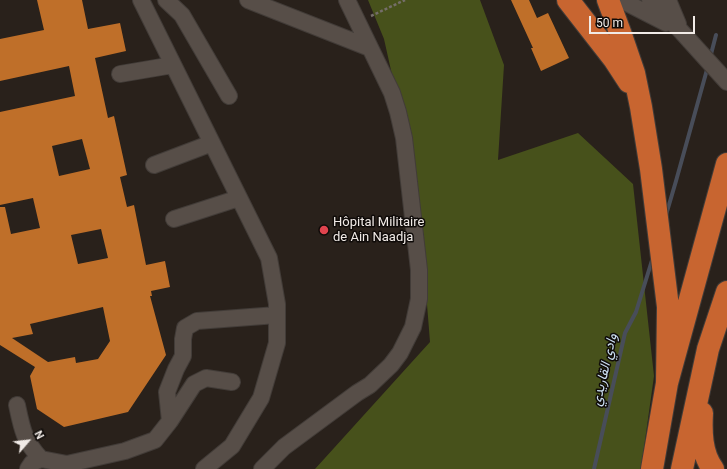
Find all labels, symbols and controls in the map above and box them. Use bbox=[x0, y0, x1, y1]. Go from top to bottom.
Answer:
scale bar bbox=[591, 8, 697, 34]
text: 50 m bbox=[596, 16, 623, 30]
place label: Hôpital Militaire de Ain Naadja bbox=[333, 215, 424, 246]
marker: Hôpital Militaire de Ain Naadja bbox=[318, 224, 330, 236]
water label: وادي القاريدي bbox=[589, 332, 621, 408]
north arrow bbox=[8, 421, 48, 461]
text: N bbox=[31, 429, 47, 442]

